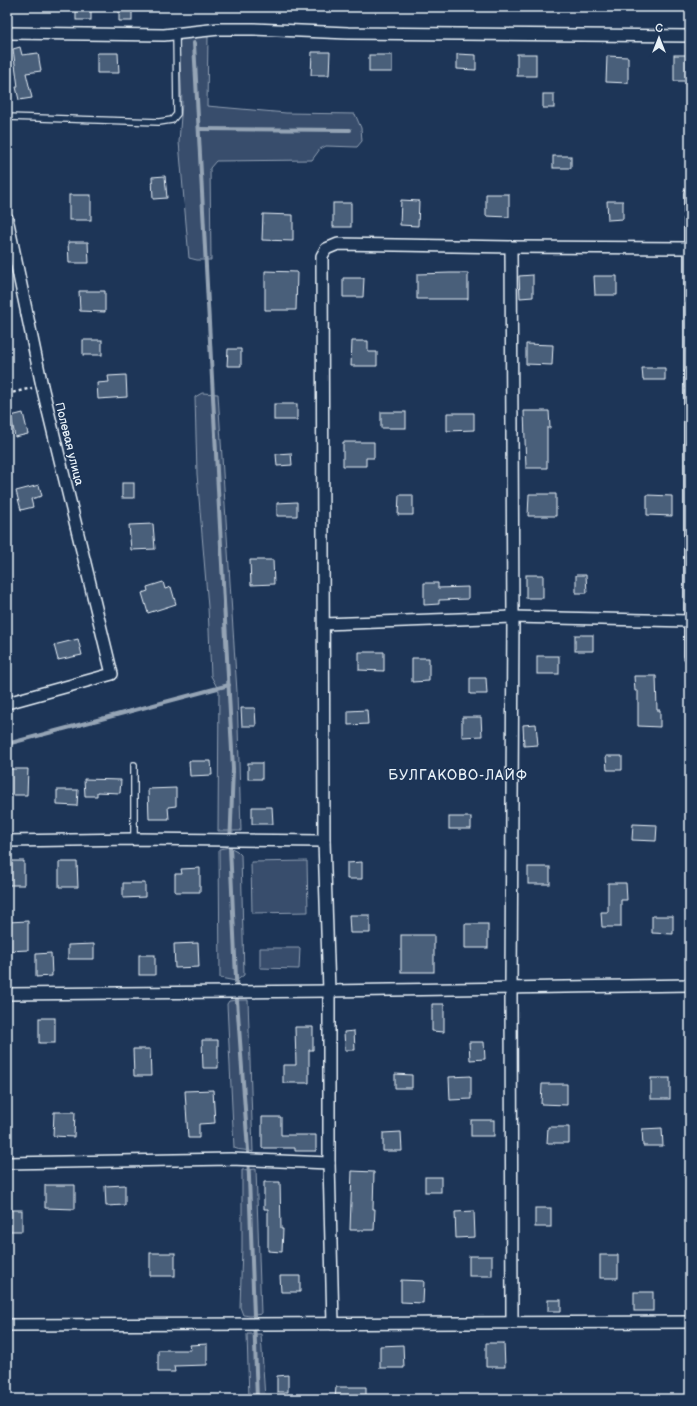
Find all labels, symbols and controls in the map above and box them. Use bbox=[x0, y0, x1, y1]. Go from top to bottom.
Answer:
north arrow bbox=[639, 18, 679, 58]
text: С bbox=[655, 22, 663, 35]
street label: Полевая улица bbox=[51, 401, 87, 487]
district label: БУЛГАКОВО-ЛАЙФ bbox=[388, 767, 528, 784]

